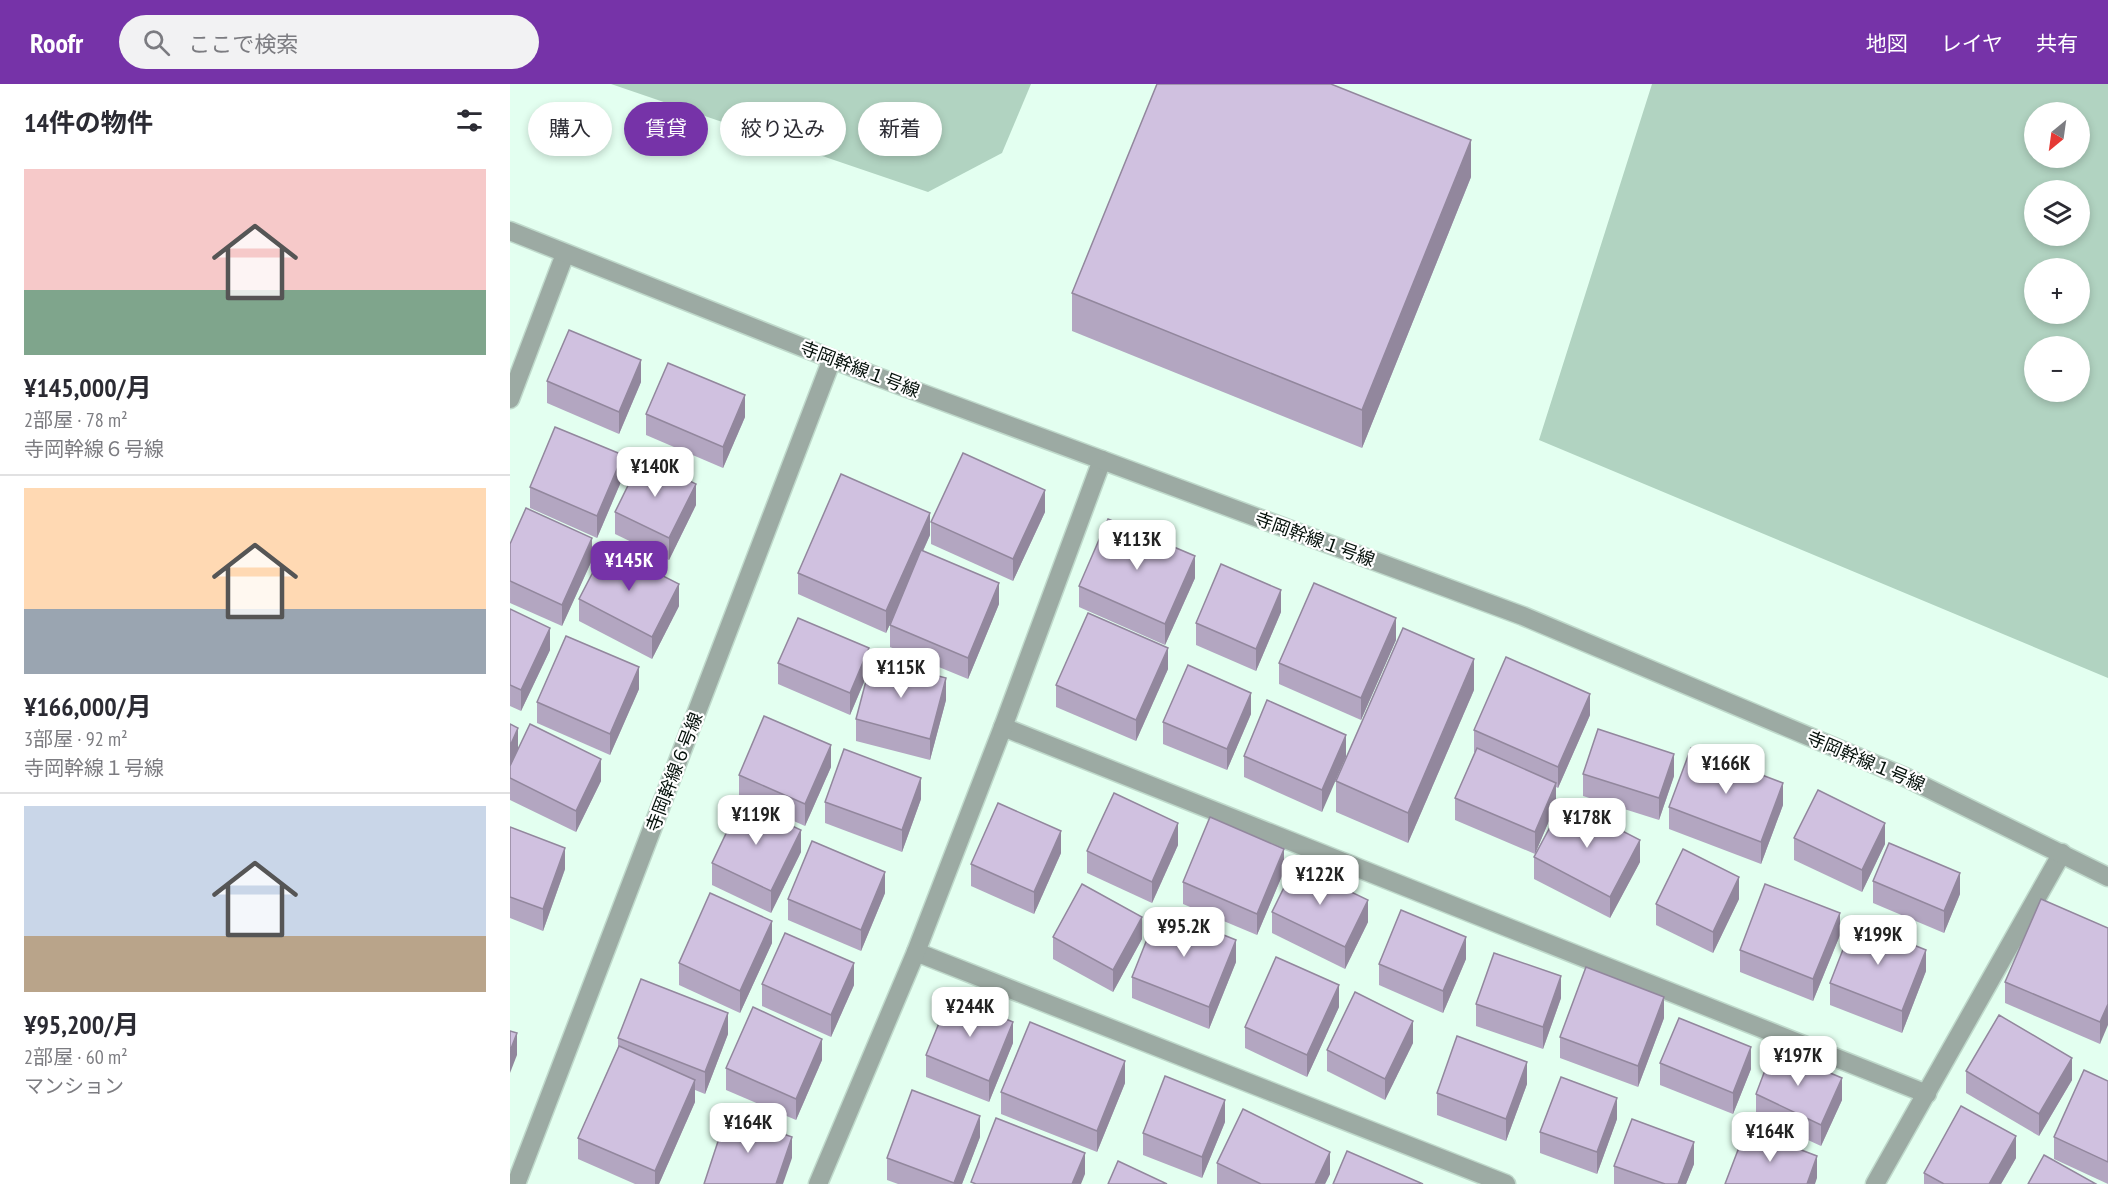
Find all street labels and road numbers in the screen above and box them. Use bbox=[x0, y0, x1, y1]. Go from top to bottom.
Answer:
street label: 寺岡幹線１号線 bbox=[797, 336, 923, 402]
street label: 寺岡幹線１号線 bbox=[1252, 507, 1378, 571]
street label: 寺岡幹線６号線 bbox=[641, 709, 707, 835]
street label: 寺岡幹線１号線 bbox=[1804, 726, 1928, 796]

